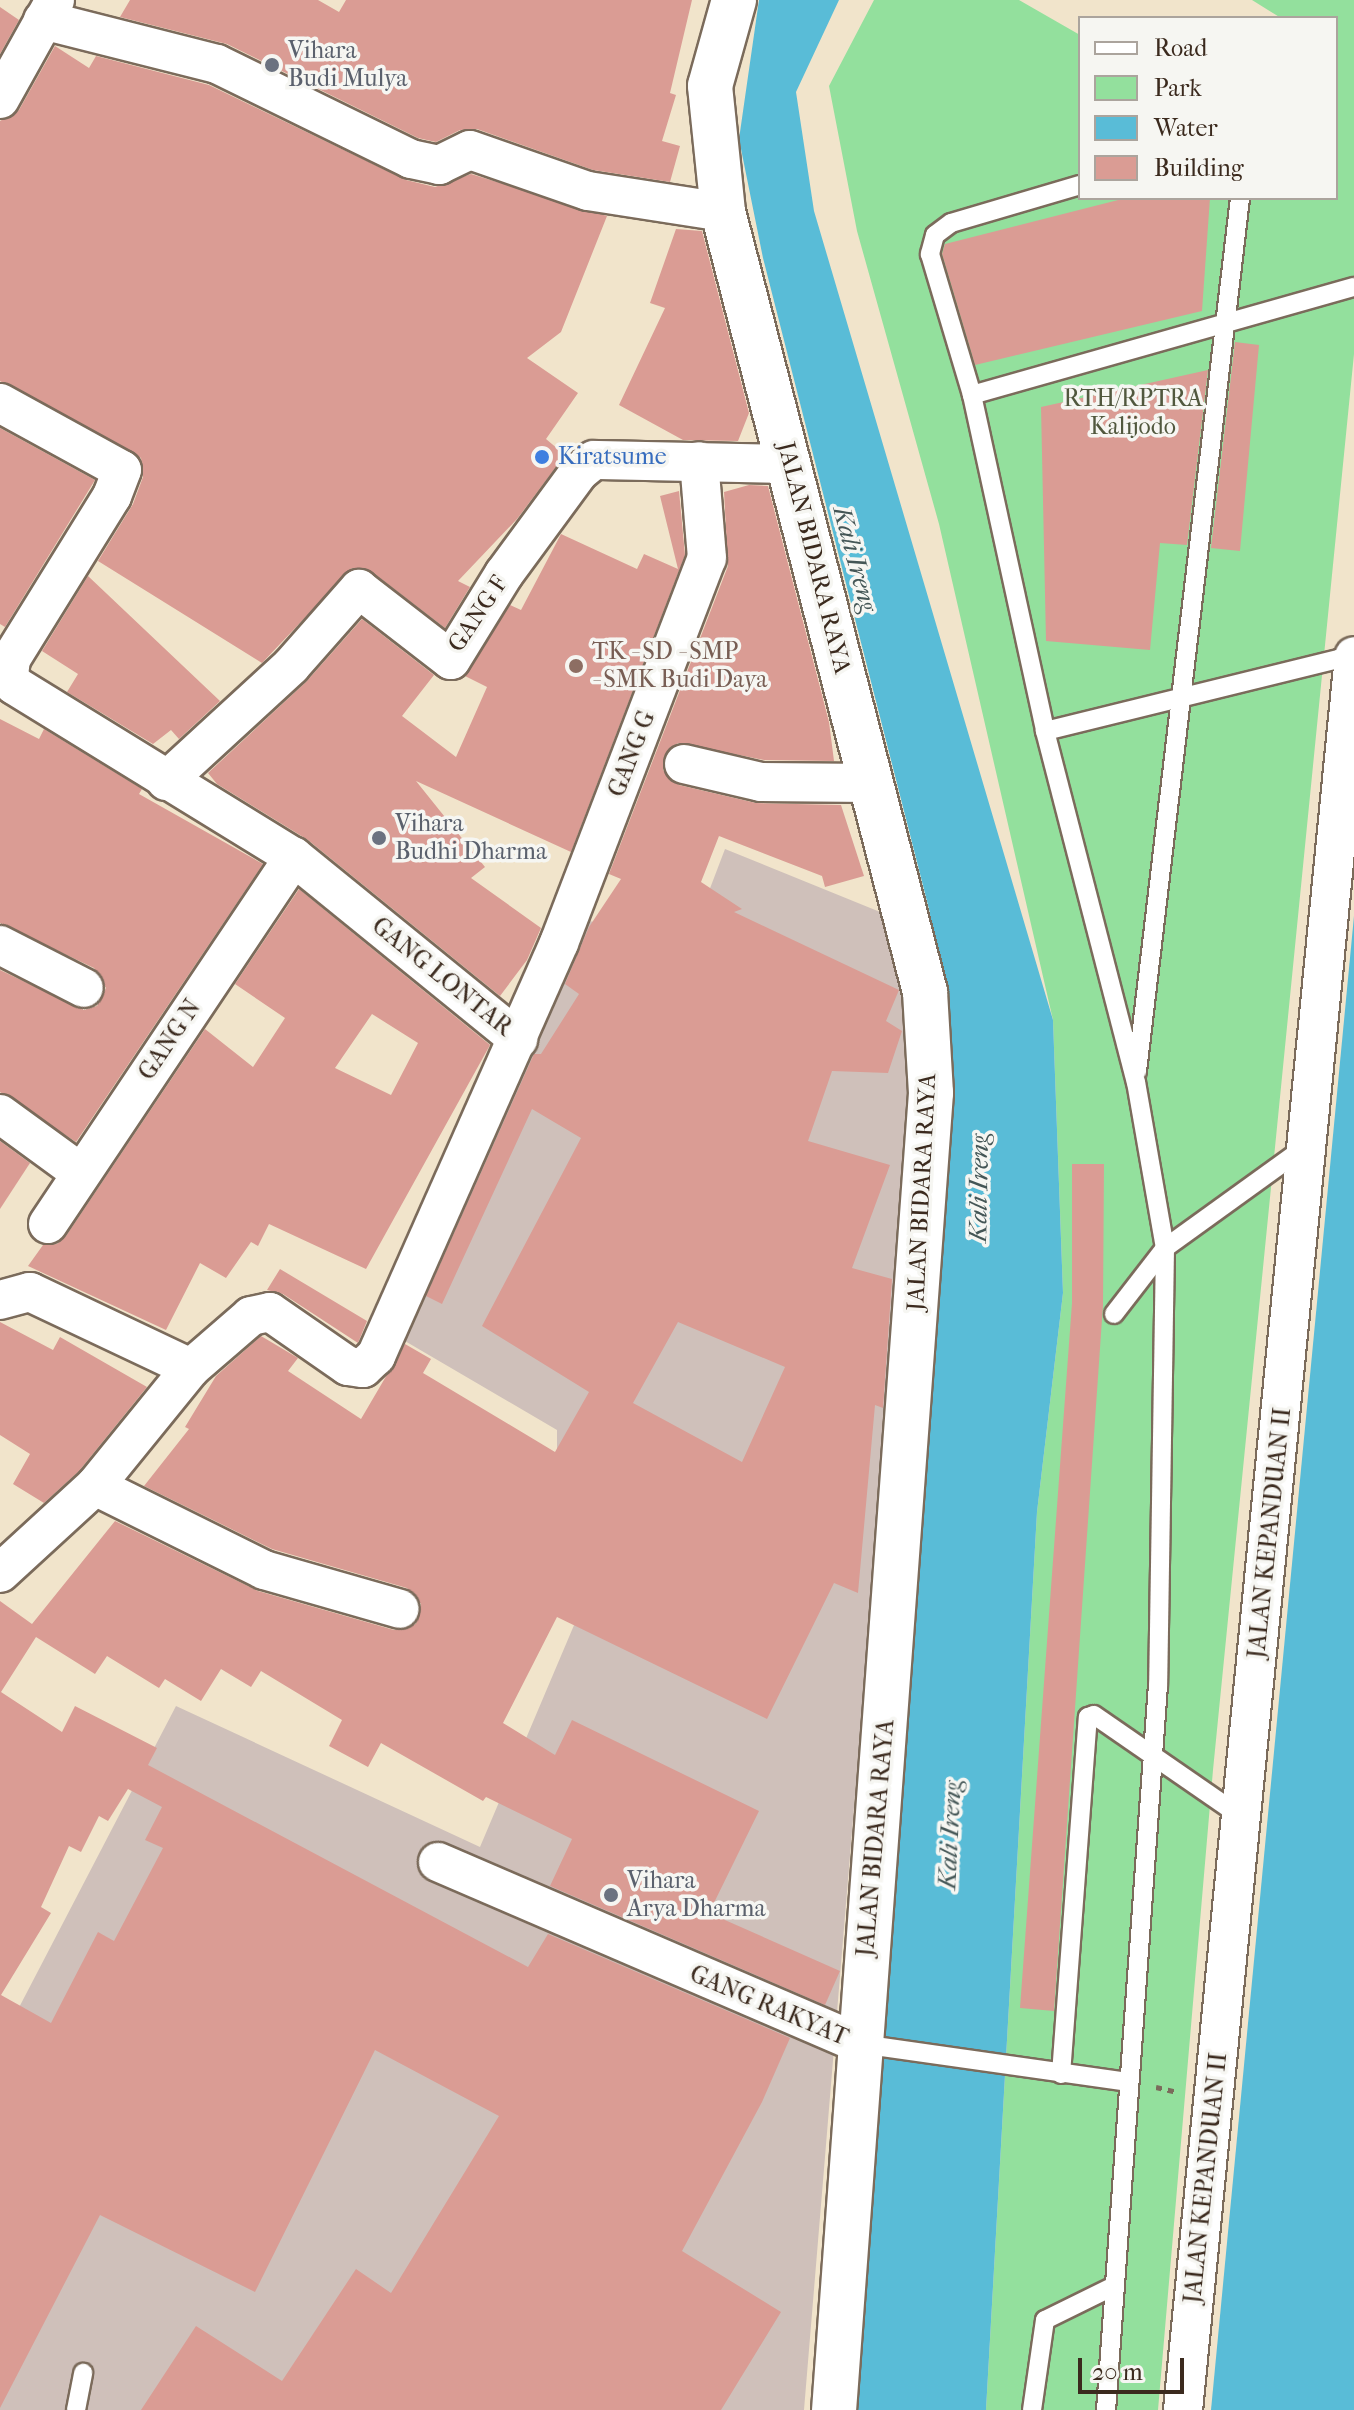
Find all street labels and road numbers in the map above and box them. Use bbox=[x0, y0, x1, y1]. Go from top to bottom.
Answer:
street label: JALAN BIDARA RAYA bbox=[771, 439, 857, 677]
street label: GANG F bbox=[442, 571, 514, 657]
street label: GANG G bbox=[602, 707, 662, 801]
street label: GANG LONTAR bbox=[366, 912, 518, 1042]
street label: GANG N bbox=[133, 994, 207, 1086]
street label: JALAN BIDARA RAYA bbox=[901, 1072, 943, 1312]
street label: JALAN KEPANDUAN II bbox=[1243, 1406, 1297, 1660]
street label: JALAN BIDARA RAYA bbox=[851, 1718, 901, 1958]
street label: GANG RAKYAT bbox=[685, 1960, 853, 2052]
street label: JALAN KEPANDUAN II bbox=[1179, 2051, 1233, 2305]

